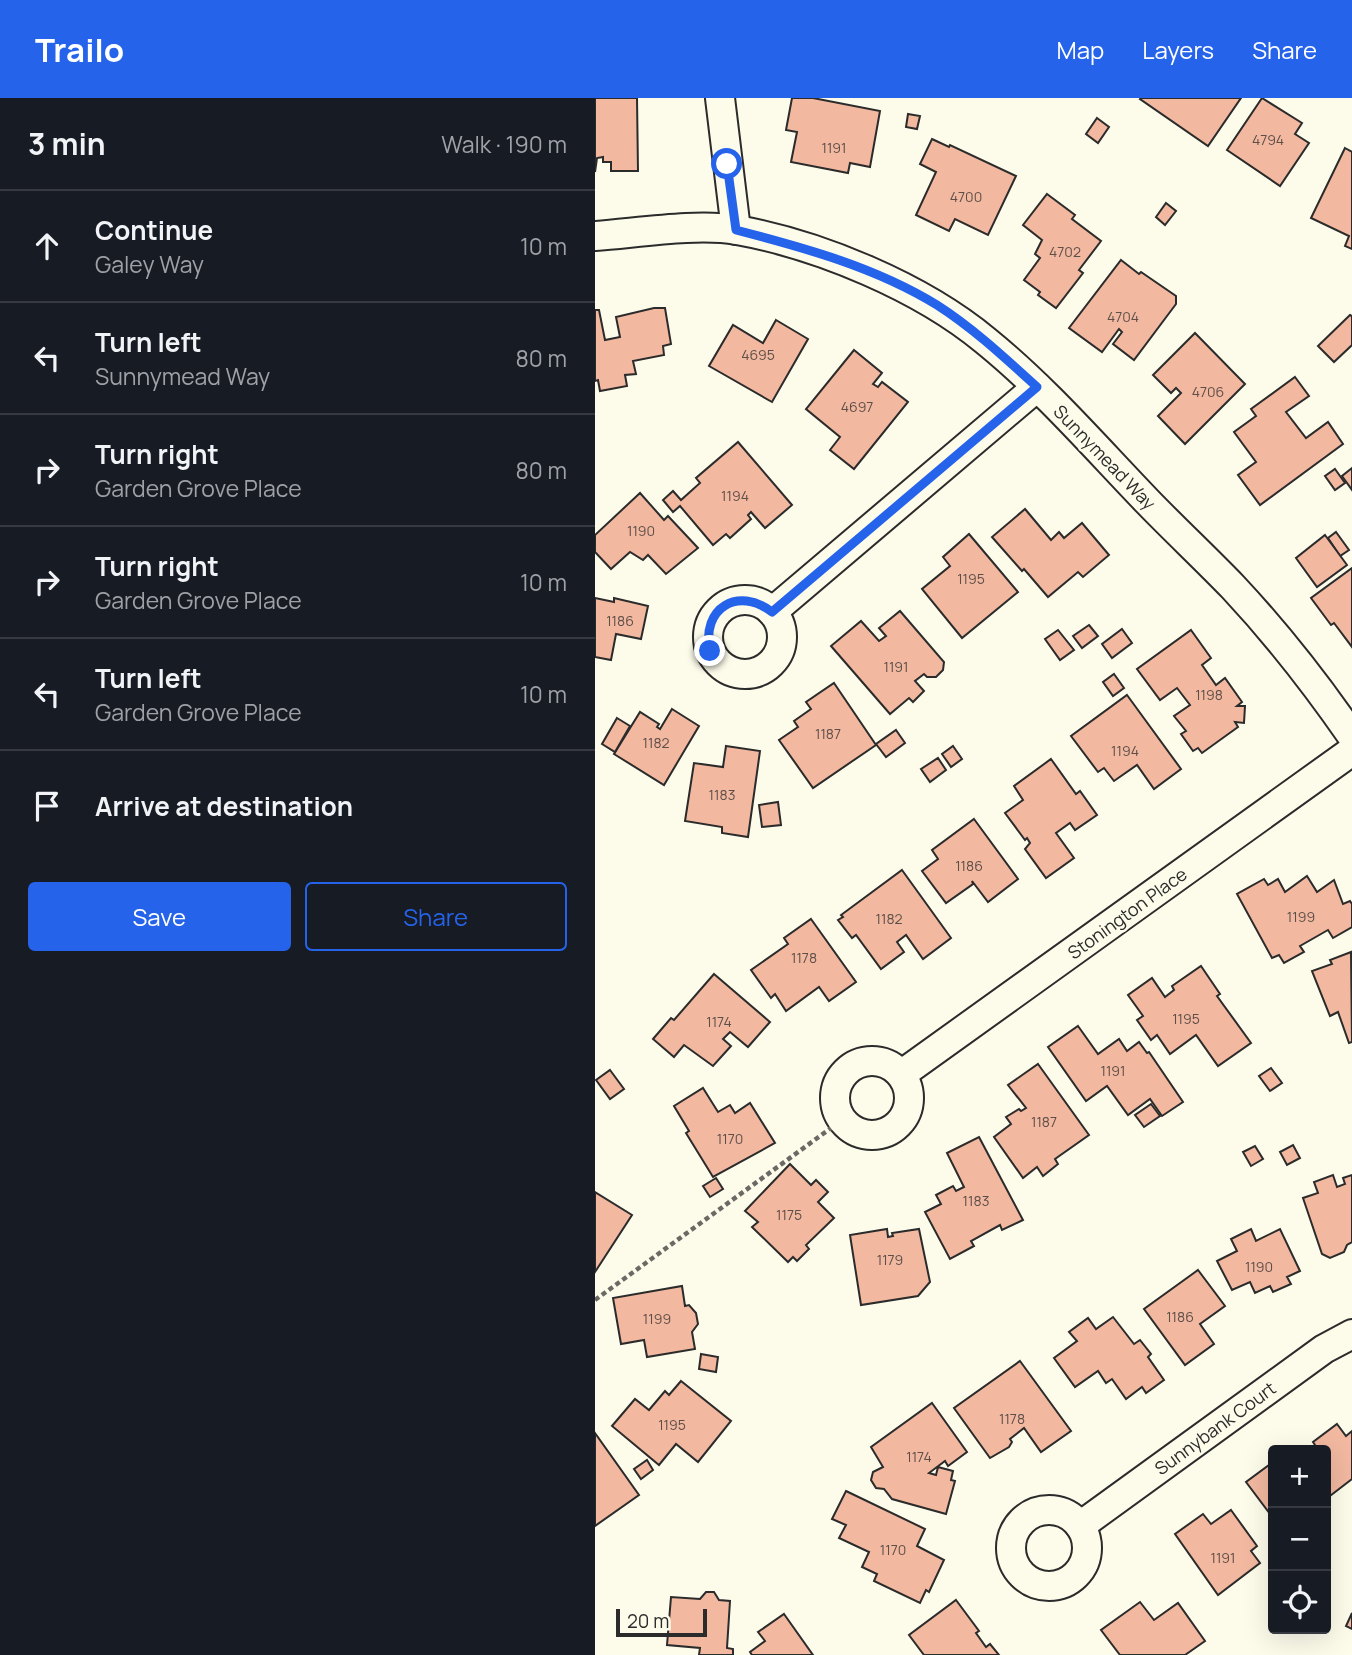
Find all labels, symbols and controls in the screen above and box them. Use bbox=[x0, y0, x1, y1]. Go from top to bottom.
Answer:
text: Trailo bbox=[35, 27, 124, 72]
text: Map bbox=[1057, 33, 1104, 66]
text: Layers bbox=[1142, 33, 1214, 66]
text: Share bbox=[1252, 33, 1317, 66]
text: 3 min bbox=[28, 123, 106, 164]
text: Walk · 190 m bbox=[441, 128, 567, 160]
house number: 4794 bbox=[1252, 130, 1284, 149]
house number: 1191 bbox=[821, 138, 847, 157]
route start bbox=[711, 148, 742, 179]
house number: 4700 bbox=[950, 187, 982, 206]
text: Continue bbox=[95, 212, 213, 248]
icon: ahead bbox=[28, 227, 66, 265]
text: 10 m bbox=[520, 230, 567, 262]
house number: 4702 bbox=[1049, 242, 1081, 261]
text: Galey Way bbox=[95, 248, 204, 280]
house number: 4704 bbox=[1107, 307, 1139, 326]
text: Turn left bbox=[95, 324, 202, 360]
icon: left bbox=[28, 339, 66, 377]
text: 80 m bbox=[516, 342, 567, 374]
house number: 4695 bbox=[741, 345, 775, 364]
text: Sunnymead Way bbox=[95, 360, 270, 392]
house number: 4706 bbox=[1192, 382, 1224, 401]
house number: 4697 bbox=[841, 397, 873, 416]
street label: Sunnymead Way bbox=[1049, 399, 1162, 515]
text: Turn right bbox=[95, 436, 219, 472]
icon: right bbox=[28, 451, 66, 489]
text: 80 m bbox=[516, 454, 567, 486]
text: Garden Grove Place bbox=[95, 472, 302, 504]
house number: 1194 bbox=[721, 486, 749, 505]
house number: 1190 bbox=[627, 521, 655, 540]
text: Turn right bbox=[95, 548, 219, 584]
icon: right bbox=[28, 563, 66, 601]
text: 10 m bbox=[520, 566, 567, 598]
house number: 1195 bbox=[957, 569, 985, 588]
text: Garden Grove Place bbox=[95, 584, 302, 616]
house number: 1186 bbox=[606, 611, 634, 630]
route end bbox=[694, 635, 725, 666]
house number: 1191 bbox=[883, 657, 909, 676]
text: Turn left bbox=[95, 660, 202, 696]
icon: left bbox=[28, 675, 66, 713]
text: 10 m bbox=[520, 678, 567, 710]
house number: 1198 bbox=[1195, 685, 1223, 704]
text: Garden Grove Place bbox=[95, 696, 302, 728]
house number: 1187 bbox=[815, 724, 841, 743]
house number: 1182 bbox=[642, 733, 670, 752]
house number: 1194 bbox=[1111, 741, 1139, 760]
house number: 1183 bbox=[709, 785, 735, 804]
icon: arrive bbox=[28, 787, 66, 825]
text: Arrive at destination bbox=[95, 788, 353, 824]
house number: 1186 bbox=[955, 856, 983, 875]
street label: Stonington Place bbox=[1063, 862, 1191, 964]
button: Save bbox=[28, 882, 291, 951]
button: Share bbox=[305, 882, 567, 951]
house number: 1199 bbox=[1287, 907, 1315, 926]
house number: 1182 bbox=[875, 909, 903, 928]
house number: 1178 bbox=[791, 948, 817, 967]
house number: 1195 bbox=[1172, 1009, 1200, 1028]
house number: 1174 bbox=[706, 1012, 732, 1031]
house number: 1191 bbox=[1100, 1061, 1126, 1080]
house number: 1187 bbox=[1031, 1112, 1057, 1131]
house number: 1170 bbox=[717, 1129, 743, 1148]
house number: 1183 bbox=[963, 1191, 989, 1210]
house number: 1175 bbox=[776, 1205, 802, 1224]
house number: 1179 bbox=[877, 1250, 903, 1269]
house number: 1190 bbox=[1245, 1257, 1273, 1276]
house number: 1186 bbox=[1166, 1307, 1194, 1326]
house number: 1199 bbox=[643, 1309, 671, 1328]
street label: Sunnybank Court bbox=[1150, 1376, 1280, 1480]
house number: 1178 bbox=[999, 1409, 1025, 1428]
house number: 1195 bbox=[658, 1415, 686, 1434]
map controls bbox=[1268, 1445, 1331, 1634]
button: + bbox=[1268, 1445, 1331, 1508]
house number: 1174 bbox=[906, 1447, 932, 1466]
button: − bbox=[1268, 1508, 1331, 1571]
house number: 1170 bbox=[880, 1540, 906, 1559]
house number: 1191 bbox=[1210, 1548, 1236, 1567]
button: locate bbox=[1268, 1571, 1331, 1634]
scale bar bbox=[616, 1606, 707, 1638]
text: 20 m bbox=[627, 1608, 669, 1634]

